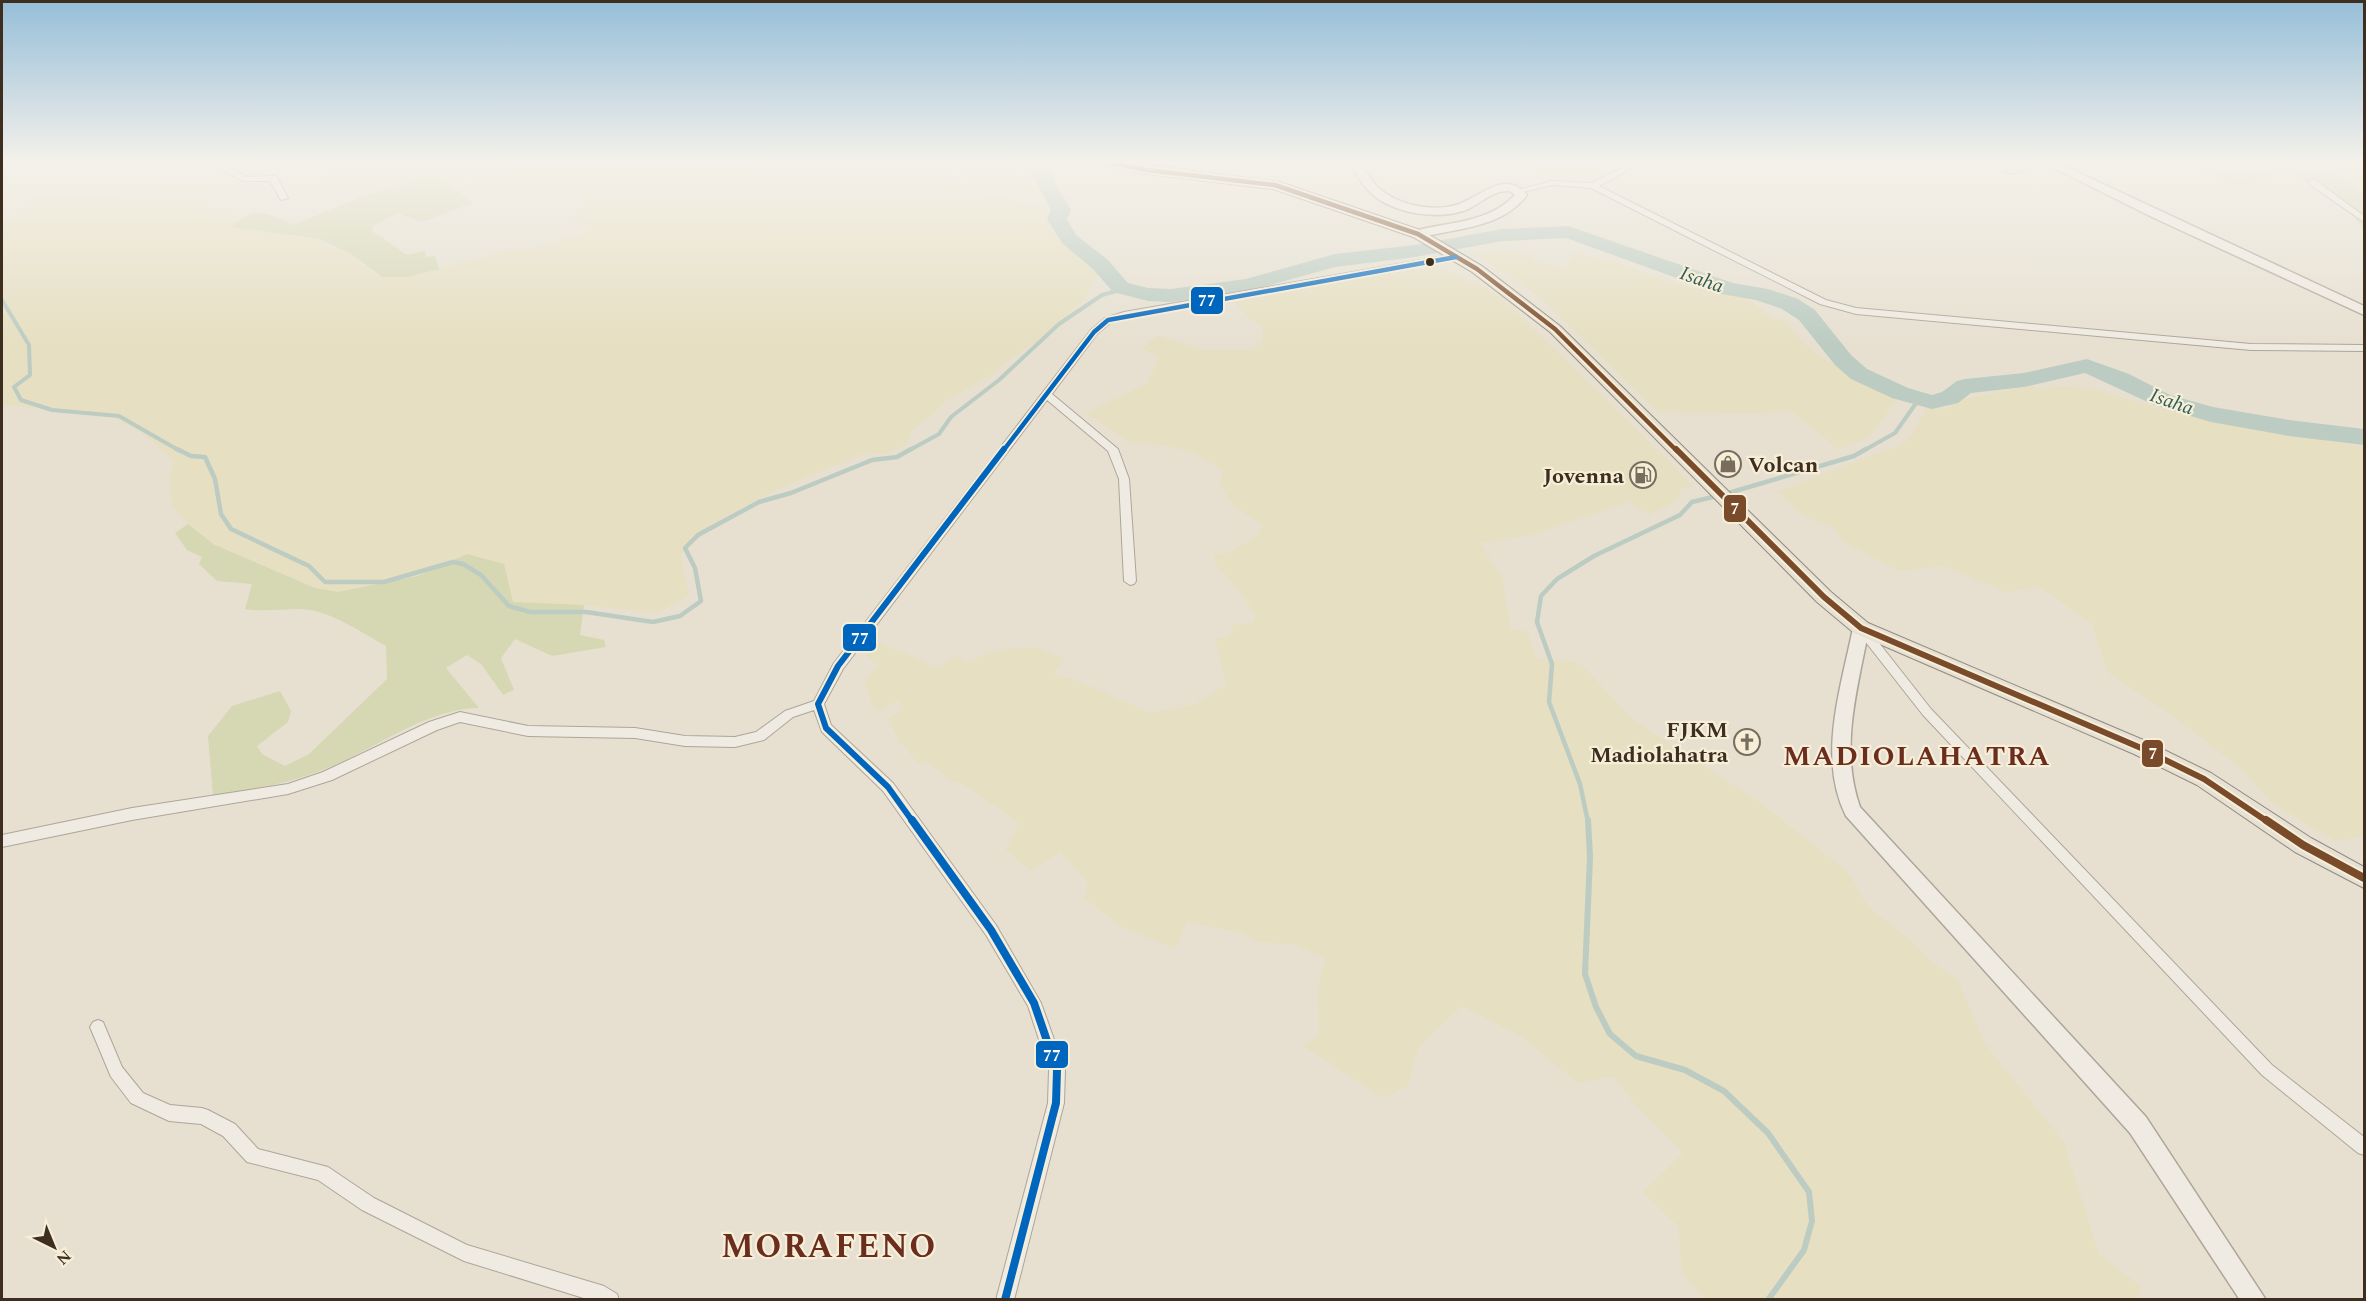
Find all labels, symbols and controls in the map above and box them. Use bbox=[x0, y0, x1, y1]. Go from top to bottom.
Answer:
unlabelled marker bbox=[1424, 256, 1436, 268]
water label: Isaha bbox=[1676, 259, 1728, 301]
line badge: 77 bbox=[1190, 286, 1224, 315]
text: 77 bbox=[1198, 289, 1216, 313]
water label: Isaha bbox=[2146, 381, 2198, 423]
shop icon: Volcan bbox=[1713, 449, 1743, 479]
place label: Volcan bbox=[1748, 449, 1819, 482]
place label: Jovenna bbox=[1543, 460, 1625, 493]
fuel station icon: Jovenna bbox=[1628, 460, 1658, 490]
line badge: 7 bbox=[1723, 494, 1747, 523]
text: 7 bbox=[1731, 497, 1740, 521]
line badge: 77 bbox=[842, 623, 877, 652]
text: 77 bbox=[851, 627, 869, 651]
place label: FJKM Madiolahatra bbox=[1590, 714, 1729, 772]
church icon: FJKM Madiolahatra bbox=[1732, 727, 1762, 757]
district label: MADIOLAHATRA bbox=[1783, 735, 2051, 778]
line badge: 7 bbox=[2141, 739, 2164, 768]
text: 7 bbox=[2149, 742, 2158, 766]
line badge: 77 bbox=[1035, 1040, 1069, 1069]
text: 77 bbox=[1043, 1044, 1061, 1068]
north arrow bbox=[24, 1217, 84, 1277]
district label: MORAFENO bbox=[721, 1222, 937, 1272]
text: N bbox=[51, 1244, 77, 1270]

